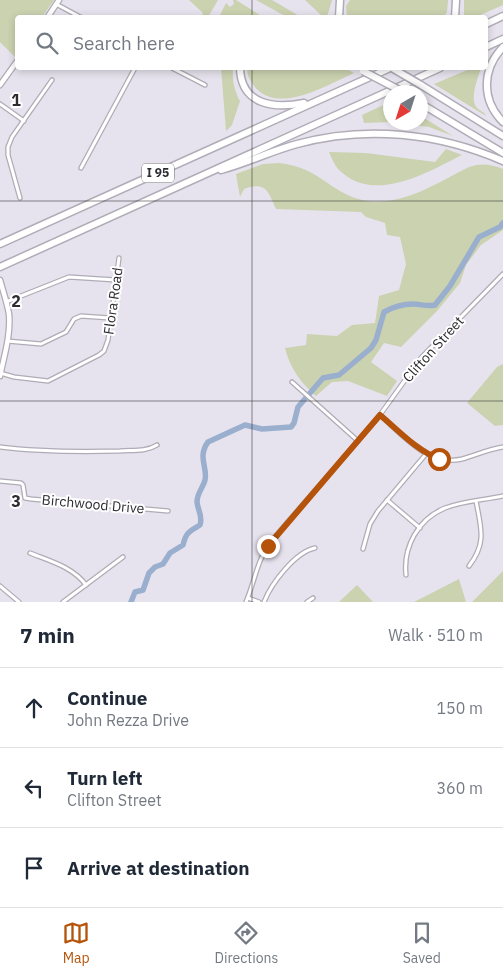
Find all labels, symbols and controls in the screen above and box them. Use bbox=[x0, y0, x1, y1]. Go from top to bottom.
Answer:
search box bbox=[15, 15, 488, 70]
icon: search bbox=[33, 29, 61, 57]
text: Search here bbox=[73, 31, 175, 55]
north arrow bbox=[383, 85, 428, 130]
text: 1 bbox=[11, 90, 21, 110]
road number: I 95 bbox=[142, 164, 174, 182]
street label: Flora Road bbox=[99, 266, 127, 336]
text: 2 bbox=[11, 291, 21, 311]
street label: Clifton Street bbox=[399, 312, 467, 386]
route start bbox=[428, 448, 451, 471]
text: 3 bbox=[11, 491, 21, 511]
street label: Birchwood Drive bbox=[41, 491, 145, 517]
route end bbox=[257, 535, 280, 558]
text: 7 min bbox=[20, 621, 75, 649]
text: Walk · 510 m bbox=[388, 625, 483, 645]
text: Continue bbox=[67, 686, 147, 710]
icon: ahead bbox=[20, 694, 48, 722]
text: 150 m bbox=[436, 698, 483, 718]
text: John Rezza Drive bbox=[67, 710, 189, 730]
text: Turn left bbox=[67, 766, 143, 790]
icon: left bbox=[20, 774, 48, 802]
text: 360 m bbox=[436, 778, 483, 798]
text: Clifton Street bbox=[67, 790, 162, 810]
icon: arrive bbox=[20, 854, 48, 882]
text: Arrive at destination bbox=[67, 856, 250, 880]
tab: Map bbox=[62, 919, 90, 967]
tab: Directions bbox=[215, 919, 278, 967]
tab: Saved bbox=[403, 919, 441, 967]

